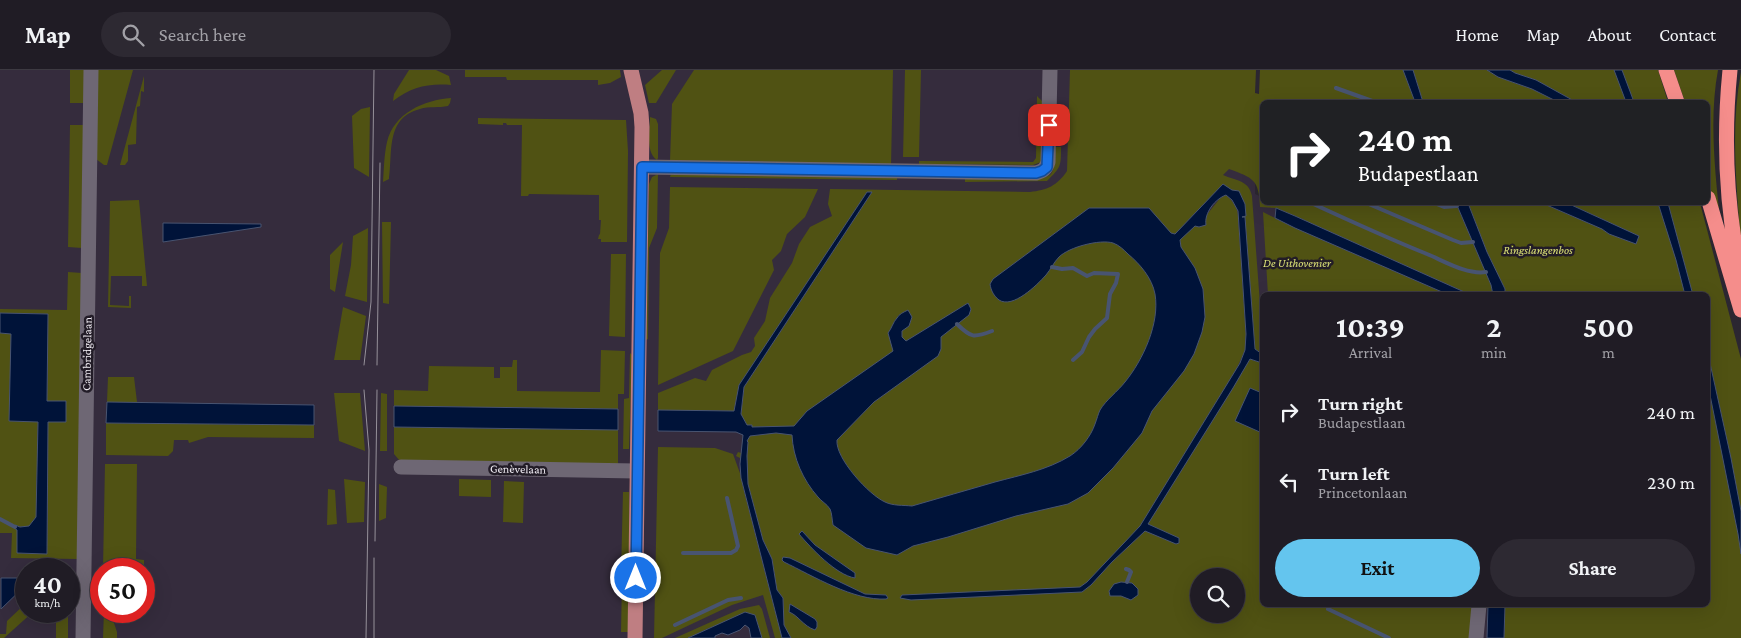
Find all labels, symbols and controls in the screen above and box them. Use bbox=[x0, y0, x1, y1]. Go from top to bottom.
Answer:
search box bbox=[101, 12, 451, 57]
text: Map bbox=[25, 21, 71, 48]
icon: search bbox=[119, 21, 147, 49]
text: Search here bbox=[159, 24, 246, 45]
text: Home bbox=[1456, 25, 1499, 45]
text: Map bbox=[1527, 25, 1559, 45]
text: About bbox=[1587, 25, 1631, 45]
text: Contact bbox=[1659, 25, 1716, 45]
pin bbox=[1028, 104, 1070, 146]
icon: arrive bbox=[1035, 111, 1063, 139]
icon: right bbox=[1275, 120, 1340, 185]
text: 240 m bbox=[1358, 120, 1452, 159]
text: Budapestlaan bbox=[1358, 161, 1479, 186]
park label: Ringslangenbos bbox=[1503, 243, 1573, 257]
park label: De Uithovenier bbox=[1263, 256, 1332, 270]
text: 10:39 bbox=[1336, 310, 1405, 343]
text: 2 bbox=[1486, 310, 1501, 343]
text: 500 bbox=[1583, 310, 1634, 343]
street label: Cambridgelaan bbox=[79, 316, 95, 391]
text: Arrival bbox=[1349, 344, 1392, 361]
text: min bbox=[1481, 344, 1507, 361]
text: m bbox=[1602, 344, 1615, 361]
text: Turn right bbox=[1318, 393, 1403, 414]
icon: right bbox=[1275, 398, 1303, 426]
text: 240 m bbox=[1647, 402, 1695, 423]
text: Budapestlaan bbox=[1318, 414, 1406, 431]
street label: Genèvelaan bbox=[490, 462, 547, 476]
text: Turn left bbox=[1318, 463, 1390, 484]
icon: left bbox=[1275, 468, 1303, 496]
text: 230 m bbox=[1647, 472, 1695, 493]
text: Princetonlaan bbox=[1318, 484, 1407, 501]
button: Exit bbox=[1275, 539, 1480, 597]
button: Share bbox=[1490, 539, 1695, 597]
position arrow bbox=[609, 551, 661, 603]
speed limit sign: 50 bbox=[90, 558, 155, 623]
map controls bbox=[1190, 568, 1245, 623]
button: search bbox=[1190, 568, 1245, 623]
text: 40 bbox=[33, 571, 62, 598]
text: km/h bbox=[35, 596, 60, 610]

